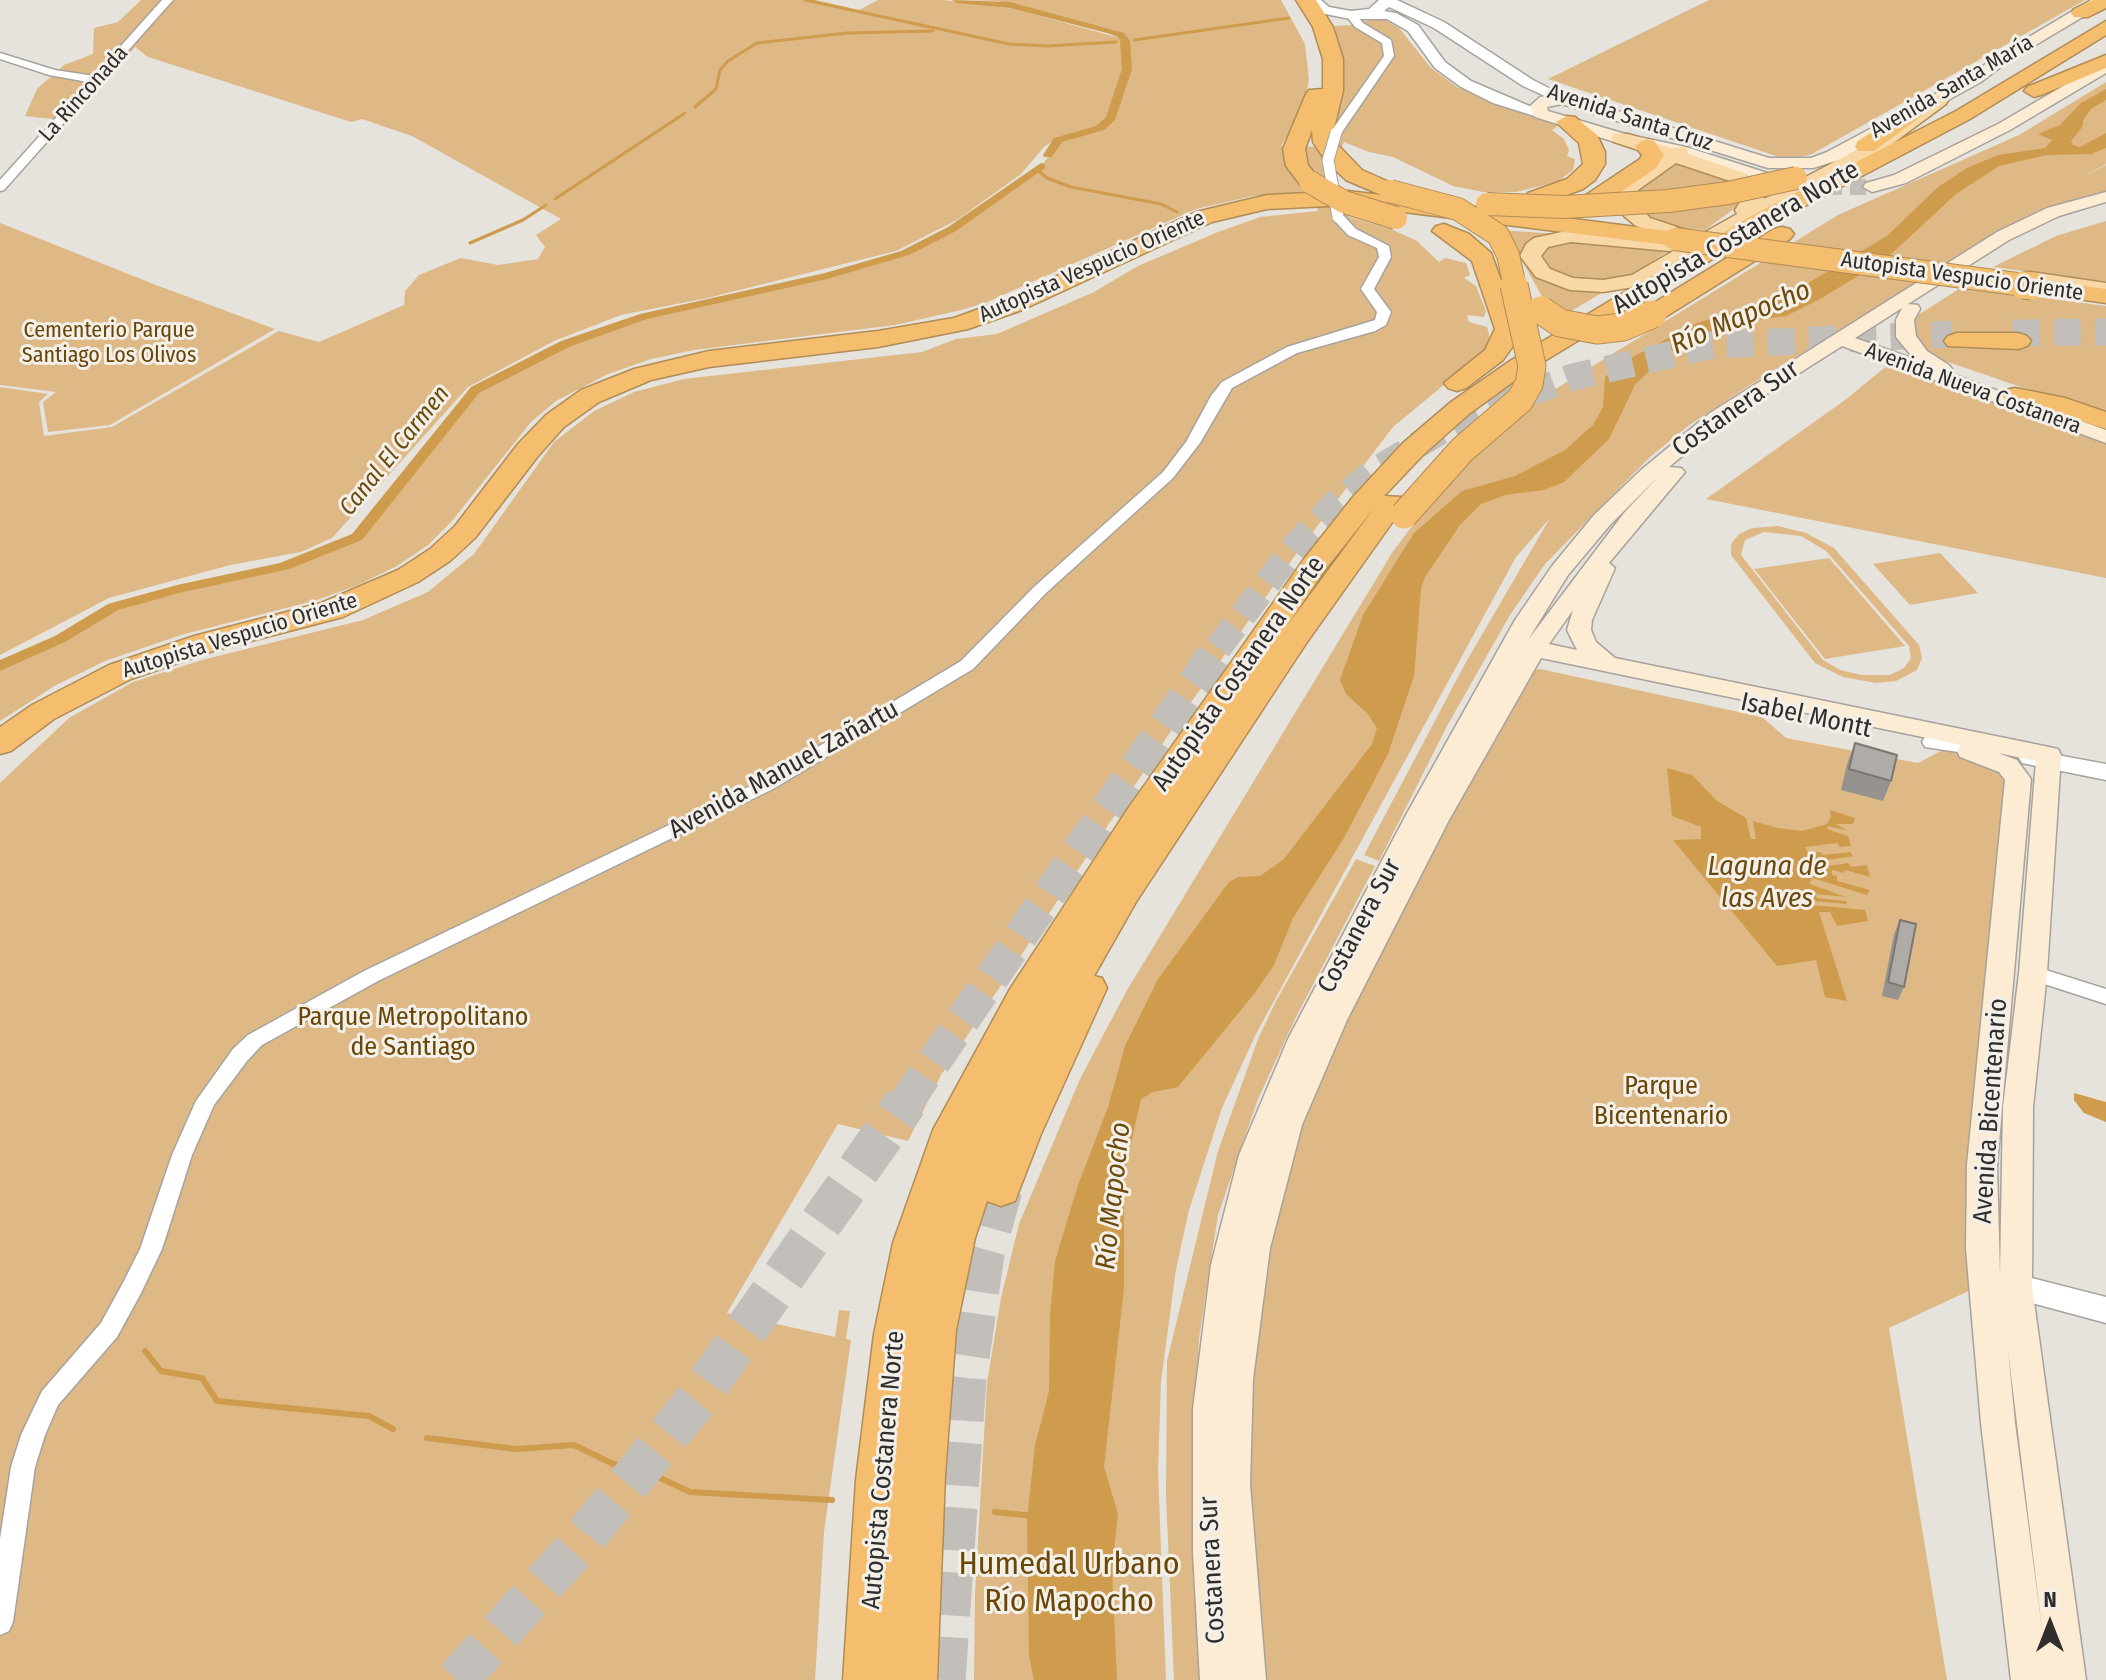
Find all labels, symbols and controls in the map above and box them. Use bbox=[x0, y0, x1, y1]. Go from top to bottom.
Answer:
street label: Avenida Santa María bbox=[1866, 30, 2038, 144]
street label: La Rinconada bbox=[34, 41, 134, 147]
street label: Avenida Santa Cruz bbox=[1544, 79, 1716, 157]
street label: Autopista Costanera Norte bbox=[1607, 155, 1865, 321]
street label: Autopista Vespucio Oriente bbox=[975, 205, 1209, 329]
street label: Autopista Vespucio Oriente bbox=[1839, 247, 2085, 307]
water label: Río Mapocho bbox=[1666, 274, 1816, 362]
park label: Cementerio Parque Santiago Los Olivos bbox=[22, 318, 196, 370]
street label: Avenida Nueva Costanera bbox=[1861, 338, 2085, 440]
street label: Costanera Sur bbox=[1667, 354, 1805, 464]
water label: Canal El Carmen bbox=[334, 380, 456, 522]
street label: Autopista Costanera Norte bbox=[1146, 551, 1332, 797]
street label: Autopista Vespucio Oriente bbox=[119, 588, 361, 684]
street label: Isabel Montt bbox=[1738, 687, 1874, 745]
street label: Avenida Manuel Zañartu bbox=[664, 694, 904, 846]
water label: Laguna de las Aves bbox=[1707, 850, 1827, 916]
street label: Costanera Sur bbox=[1312, 853, 1408, 999]
street label: Avenida Bicentenario bbox=[1968, 997, 2014, 1225]
park label: Parque Metropolitano de Santiago bbox=[297, 1002, 529, 1064]
park label: Parque Bicentenario bbox=[1594, 1071, 1728, 1132]
water label: Río Mapocho bbox=[1090, 1120, 1138, 1272]
street label: Autopista Costanera Norte bbox=[856, 1329, 912, 1611]
street label: Costanera Sur bbox=[1194, 1495, 1232, 1645]
park label: Humedal Urbano Río Mapocho bbox=[958, 1546, 1180, 1621]
north arrow bbox=[2010, 1584, 2090, 1664]
text: N bbox=[2043, 1586, 2057, 1613]

